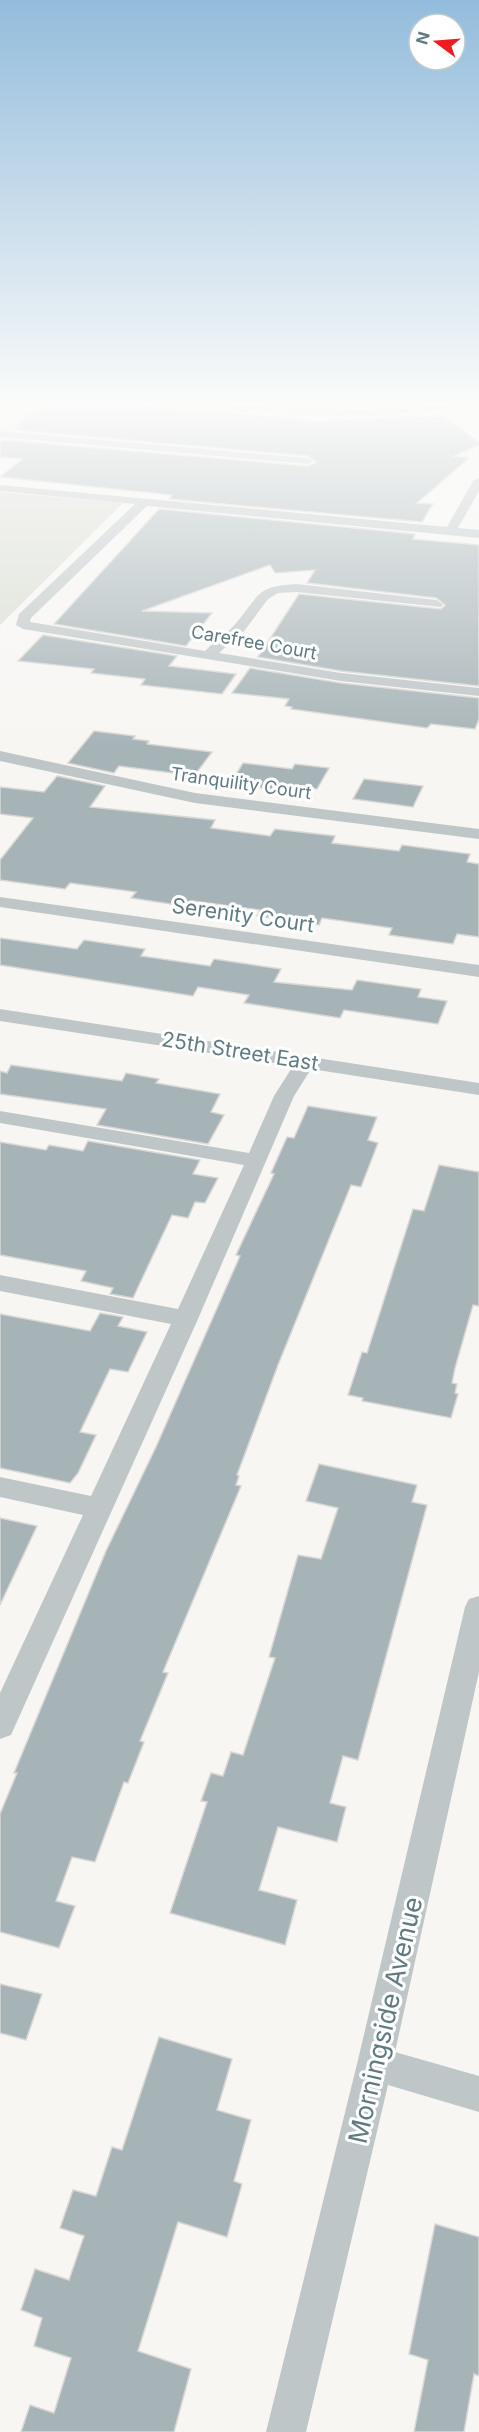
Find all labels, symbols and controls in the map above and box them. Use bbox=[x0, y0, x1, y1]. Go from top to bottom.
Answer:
north arrow bbox=[407, 12, 467, 72]
text: N bbox=[411, 29, 434, 46]
street label: Carefree Court bbox=[190, 621, 318, 663]
street label: Tranquility Court bbox=[169, 763, 313, 803]
street label: Serenity Court bbox=[170, 893, 316, 937]
street label: 25th Street East bbox=[160, 1026, 320, 1076]
street label: Morningside Avenue bbox=[342, 1894, 428, 2146]

